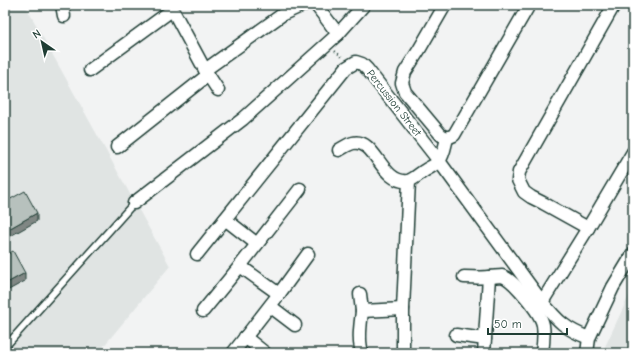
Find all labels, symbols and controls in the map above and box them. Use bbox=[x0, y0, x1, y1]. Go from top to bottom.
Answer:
north arrow bbox=[22, 22, 62, 62]
text: N bbox=[30, 27, 43, 42]
street label: Percussion Street bbox=[364, 67, 425, 140]
scale bar bbox=[488, 310, 567, 336]
text: 50 m bbox=[494, 317, 522, 331]

